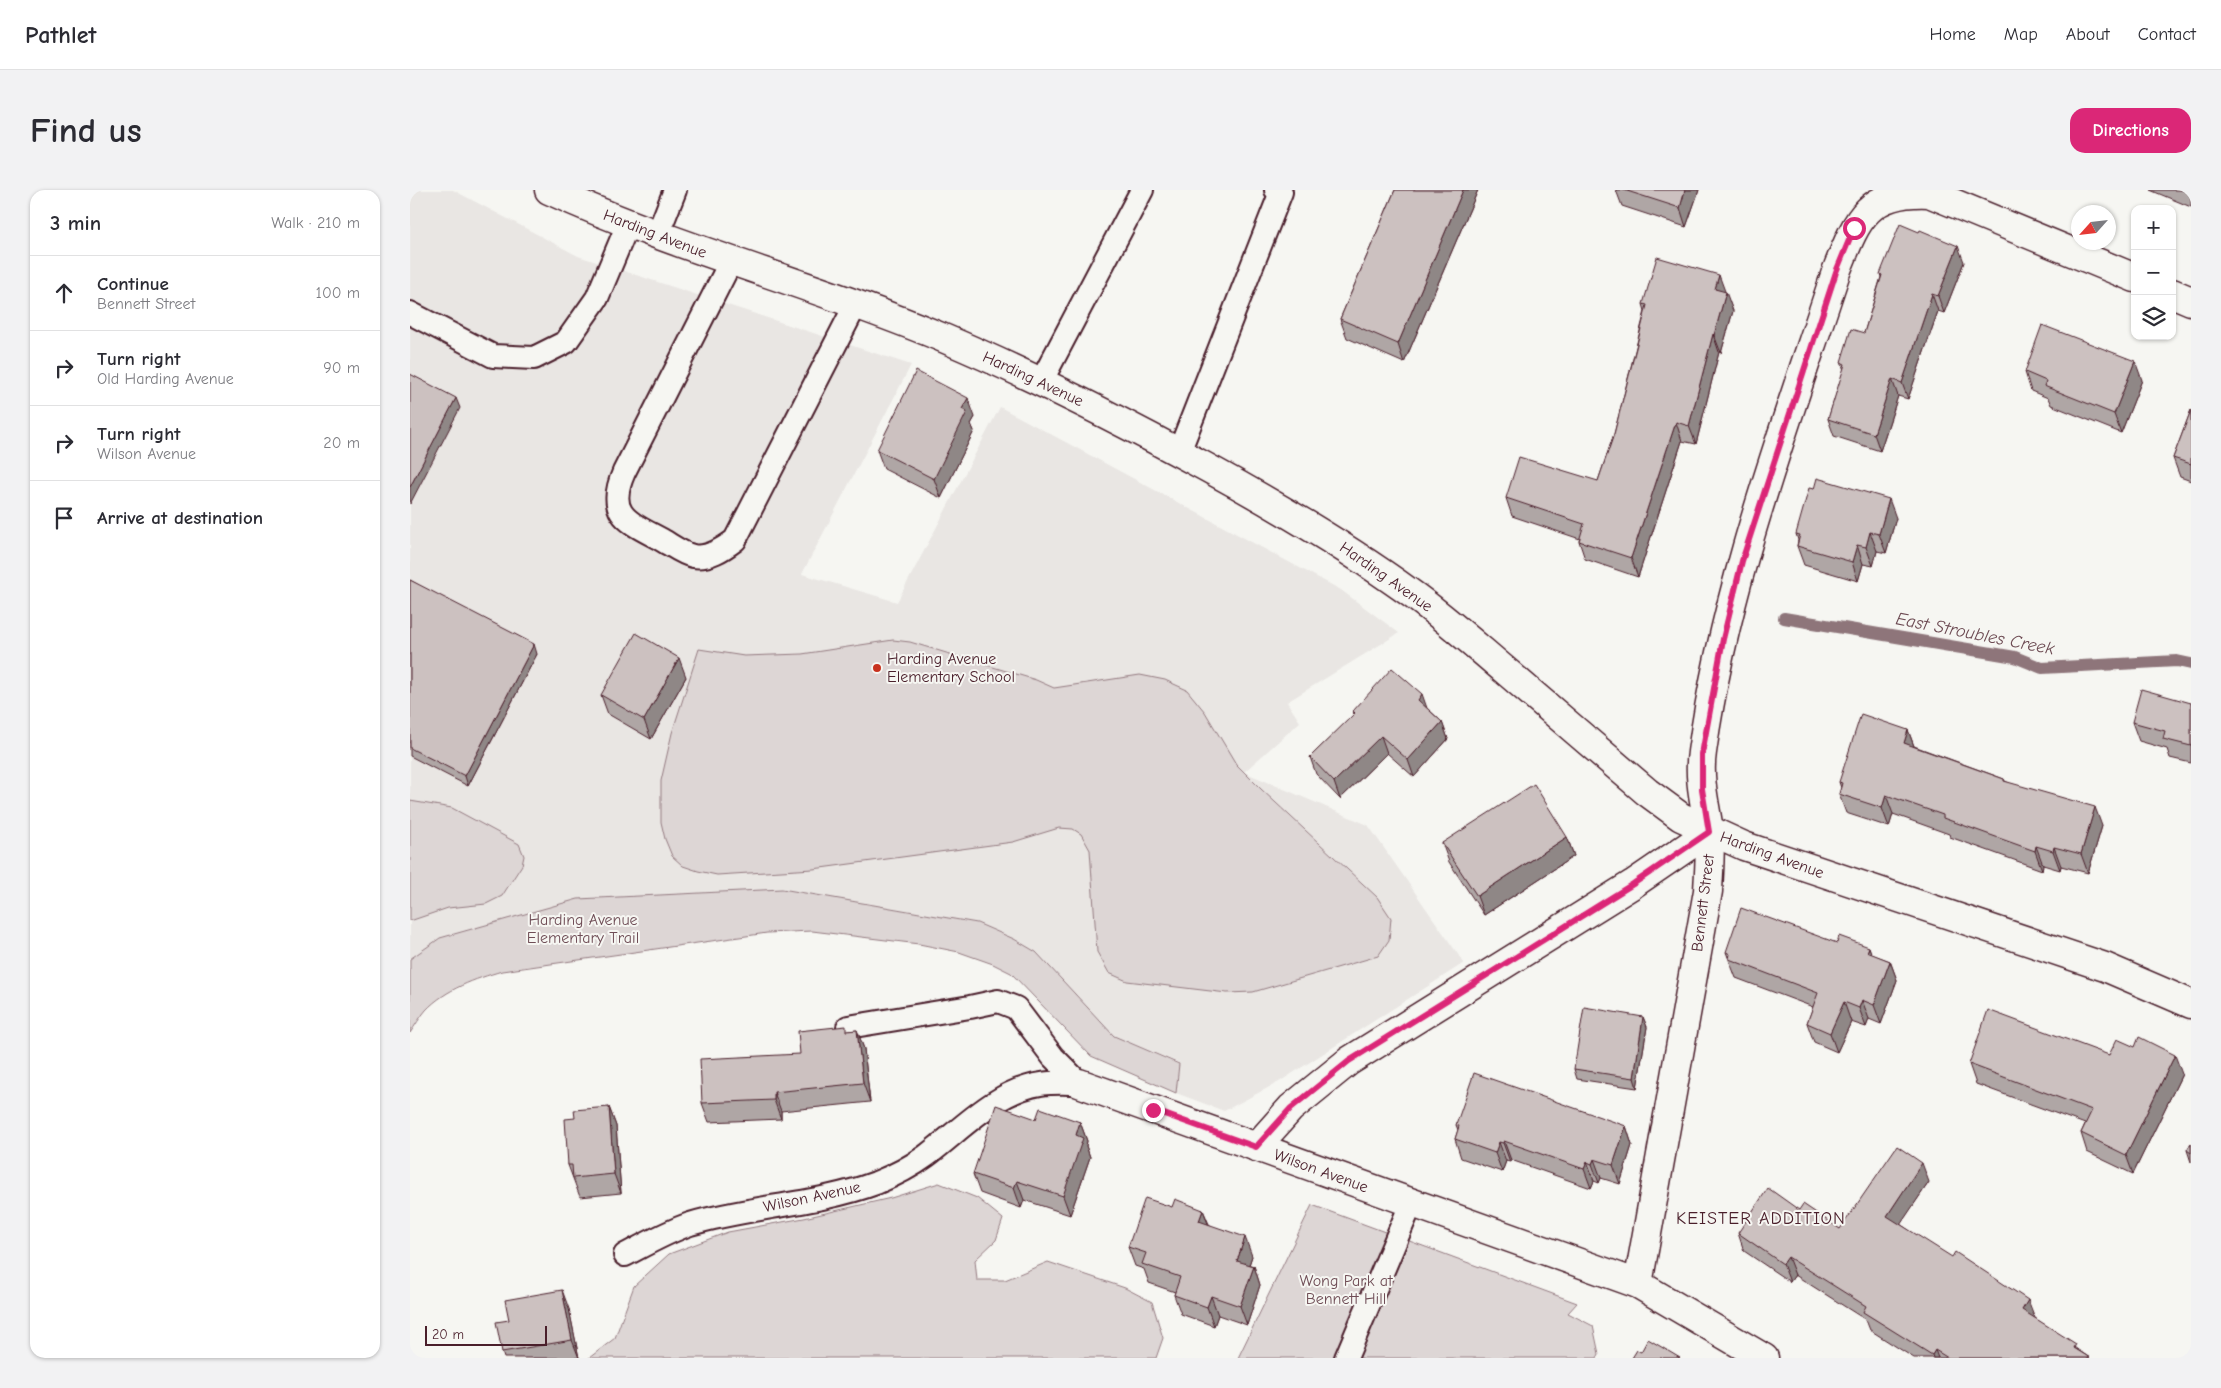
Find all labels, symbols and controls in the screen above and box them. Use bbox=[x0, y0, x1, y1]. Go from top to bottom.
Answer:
text: Pathlet bbox=[25, 21, 96, 49]
text: Home bbox=[1929, 24, 1976, 45]
text: Map bbox=[2004, 24, 2038, 45]
text: About bbox=[2066, 24, 2110, 45]
text: Contact bbox=[2138, 24, 2196, 45]
button: Directions bbox=[2070, 108, 2191, 153]
text: Find us bbox=[30, 110, 142, 151]
north arrow bbox=[2071, 205, 2116, 250]
map controls bbox=[2131, 205, 2176, 340]
button: + bbox=[2131, 205, 2176, 250]
street label: Harding Avenue bbox=[601, 206, 709, 262]
text: 3 min bbox=[50, 211, 101, 235]
text: Walk · 210 m bbox=[271, 214, 360, 232]
route start bbox=[1843, 217, 1866, 240]
button: − bbox=[2131, 250, 2176, 295]
text: Continue bbox=[97, 273, 169, 295]
icon: ahead bbox=[50, 279, 78, 307]
text: 100 m bbox=[316, 284, 360, 302]
text: Bennett Street bbox=[97, 295, 195, 313]
button: layers bbox=[2131, 295, 2176, 340]
text: Turn right bbox=[97, 348, 181, 370]
street label: Harding Avenue bbox=[980, 348, 1086, 410]
icon: right bbox=[50, 354, 78, 382]
text: 90 m bbox=[323, 359, 360, 377]
text: Old Harding Avenue bbox=[97, 370, 234, 388]
text: Turn right bbox=[97, 423, 181, 445]
icon: right bbox=[50, 429, 78, 457]
text: 20 m bbox=[323, 434, 360, 452]
text: Wilson Avenue bbox=[97, 445, 196, 463]
icon: arrive bbox=[50, 504, 78, 532]
text: Arrive at destination bbox=[97, 507, 263, 529]
street label: Harding Avenue bbox=[1336, 538, 1436, 616]
water label: East Stroubles Creek bbox=[1894, 608, 2056, 660]
place label: Harding Avenue Elementary School bbox=[887, 650, 1015, 686]
marker: Harding Avenue Elementary School bbox=[871, 662, 883, 674]
street label: Harding Avenue bbox=[1718, 828, 1826, 882]
street label: Bennett Street bbox=[1688, 853, 1718, 953]
park label: Harding Avenue Elementary Trail bbox=[527, 911, 639, 947]
route end bbox=[1142, 1099, 1165, 1122]
street label: Wilson Avenue bbox=[1271, 1146, 1371, 1196]
street label: Wilson Avenue bbox=[762, 1178, 862, 1216]
district label: KEISTER ADDITION bbox=[1676, 1208, 1846, 1229]
park label: Wong Park at Bennett Hill bbox=[1299, 1272, 1393, 1308]
scale bar bbox=[425, 1323, 548, 1346]
text: 20 m bbox=[432, 1326, 464, 1343]

